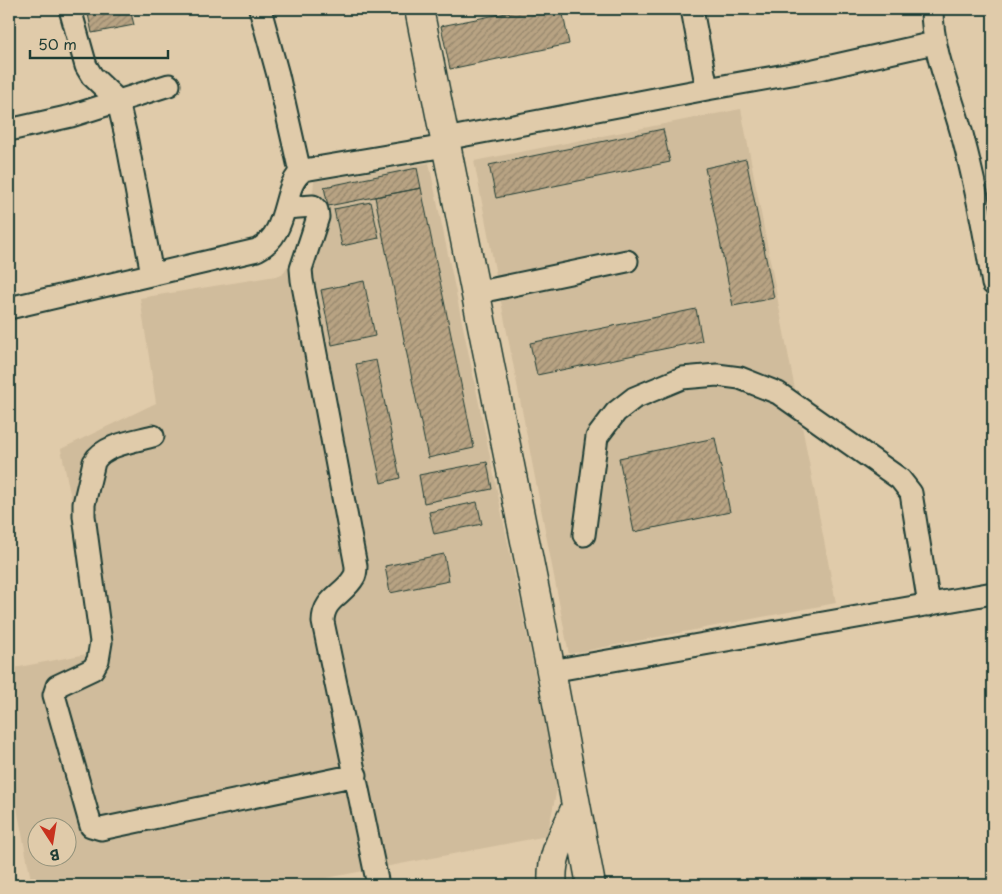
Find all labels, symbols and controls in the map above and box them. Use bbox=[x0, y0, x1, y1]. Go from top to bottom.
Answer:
scale bar bbox=[30, 28, 168, 60]
text: 50 m bbox=[38, 32, 77, 55]
north arrow bbox=[28, 816, 78, 866]
text: B bbox=[48, 844, 62, 866]

